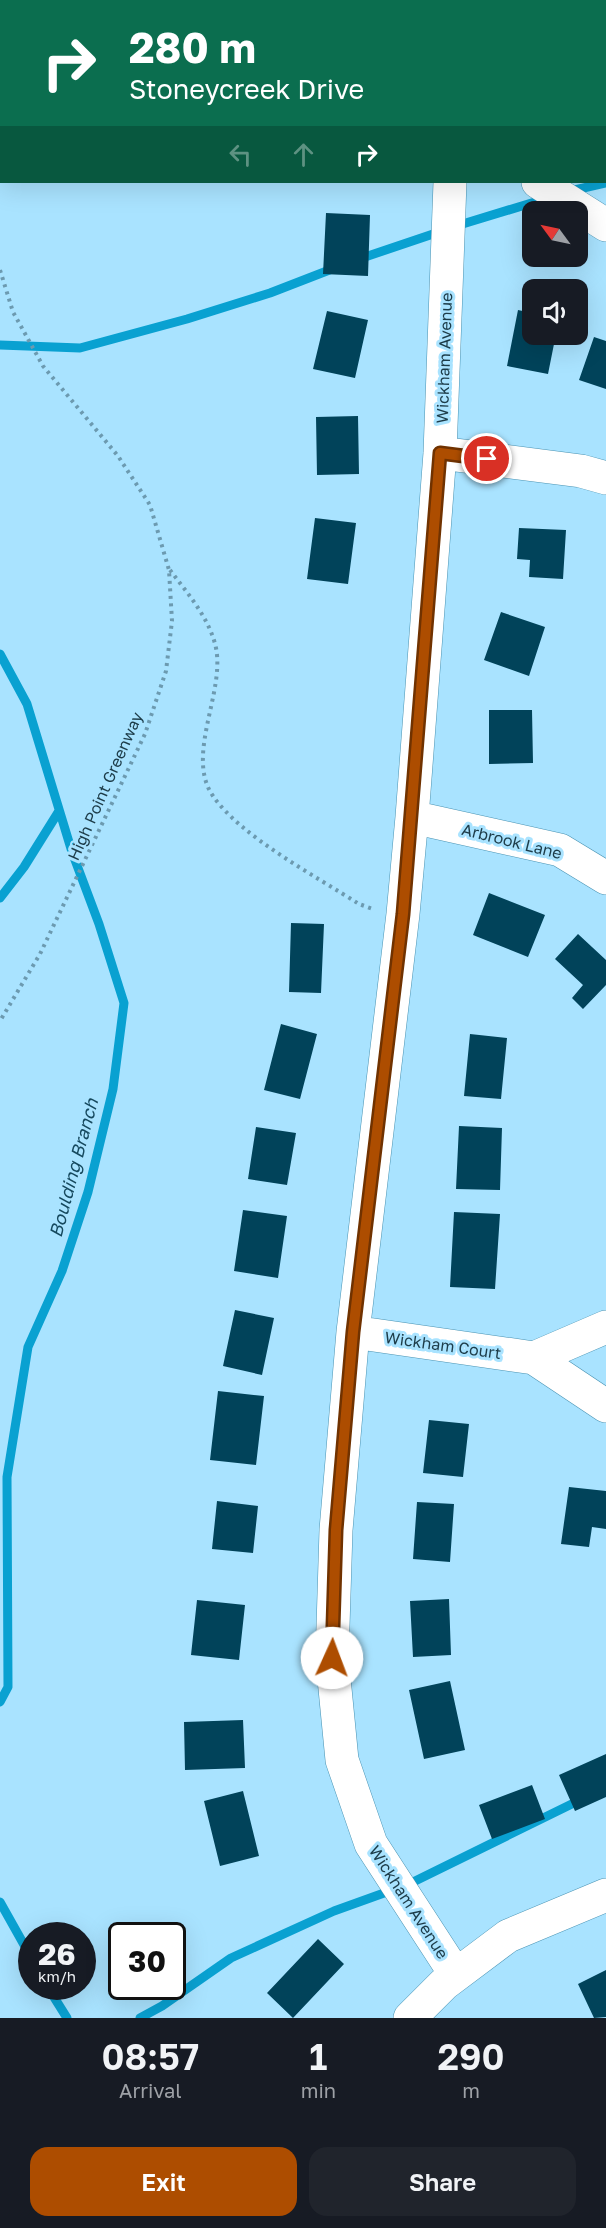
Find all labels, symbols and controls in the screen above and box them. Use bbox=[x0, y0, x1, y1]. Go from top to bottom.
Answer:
text: 280 m bbox=[129, 22, 256, 72]
icon: right bbox=[30, 24, 108, 102]
text: Stoneycreek Drive bbox=[129, 73, 364, 105]
icon: left bbox=[224, 138, 257, 171]
icon: ahead bbox=[287, 138, 320, 171]
icon: right bbox=[350, 138, 383, 171]
north arrow bbox=[522, 201, 588, 267]
map controls bbox=[522, 201, 588, 345]
button: sound bbox=[522, 279, 588, 345]
street label: Wickham Avenue bbox=[432, 292, 456, 424]
pin bbox=[461, 433, 512, 484]
icon: arrive bbox=[470, 442, 503, 475]
street label: High Point Greenway bbox=[63, 709, 147, 863]
street label: Arbrook Lane bbox=[460, 819, 564, 863]
water label: Boulding Branch bbox=[44, 1095, 102, 1240]
street label: Wickham Court bbox=[383, 1327, 503, 1363]
position arrow bbox=[300, 1626, 364, 1690]
street label: Wickham Avenue bbox=[365, 1842, 453, 1962]
speed limit sign: 30 bbox=[108, 1922, 186, 2000]
text: 26 bbox=[38, 1936, 76, 1972]
text: km/h bbox=[38, 1967, 76, 1985]
text: 08:57 bbox=[101, 2035, 199, 2078]
text: 1 bbox=[309, 2035, 327, 2078]
text: 290 bbox=[438, 2035, 505, 2078]
text: Arrival bbox=[119, 2078, 182, 2102]
text: min bbox=[301, 2078, 336, 2102]
text: m bbox=[462, 2078, 480, 2102]
button: Exit bbox=[30, 2147, 297, 2216]
button: Share bbox=[309, 2147, 576, 2216]

